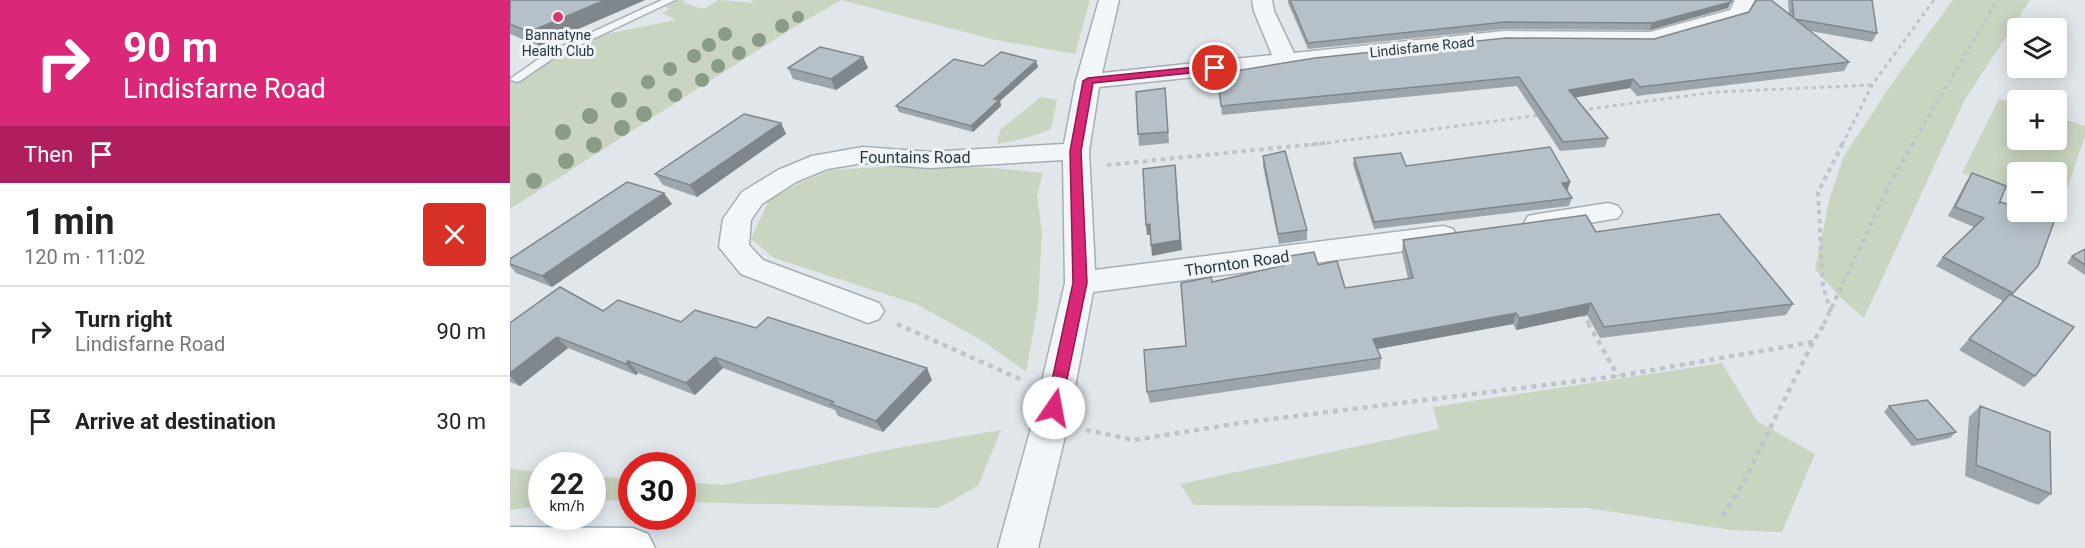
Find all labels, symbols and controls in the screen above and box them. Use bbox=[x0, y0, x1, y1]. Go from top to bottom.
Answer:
marker: Bannatyne Health Club bbox=[551, 10, 565, 24]
map controls bbox=[2007, 18, 2067, 222]
button: layers bbox=[2007, 18, 2067, 78]
text: 90 m bbox=[123, 23, 218, 72]
icon: right bbox=[24, 24, 102, 102]
place label: Bannatyne Health Club bbox=[522, 27, 594, 59]
street label: Lindisfarne Road bbox=[1369, 34, 1475, 60]
pin bbox=[1189, 42, 1240, 93]
icon: arrive bbox=[1198, 51, 1231, 84]
text: Lindisfarne Road bbox=[123, 73, 326, 105]
button: + bbox=[2007, 90, 2067, 150]
icon: arrive bbox=[85, 138, 118, 171]
text: Then bbox=[24, 142, 73, 167]
street label: Fountains Road bbox=[859, 148, 971, 167]
button: − bbox=[2007, 162, 2067, 222]
text: 1 min bbox=[24, 201, 115, 243]
button: close bbox=[423, 203, 486, 266]
text: 120 m · 11:02 bbox=[24, 245, 145, 269]
street label: Thornton Road bbox=[1184, 247, 1291, 280]
text: Turn right bbox=[75, 307, 172, 332]
icon: right bbox=[24, 315, 57, 348]
text: 90 m bbox=[437, 319, 486, 344]
text: Lindisfarne Road bbox=[75, 332, 225, 356]
position arrow bbox=[1022, 376, 1086, 440]
icon: arrive bbox=[24, 405, 57, 438]
text: Arrive at destination bbox=[75, 409, 276, 434]
text: 30 m bbox=[437, 409, 486, 434]
speed limit sign: 30 bbox=[618, 452, 696, 530]
text: 22 bbox=[550, 466, 584, 501]
text: km/h bbox=[549, 497, 585, 515]

